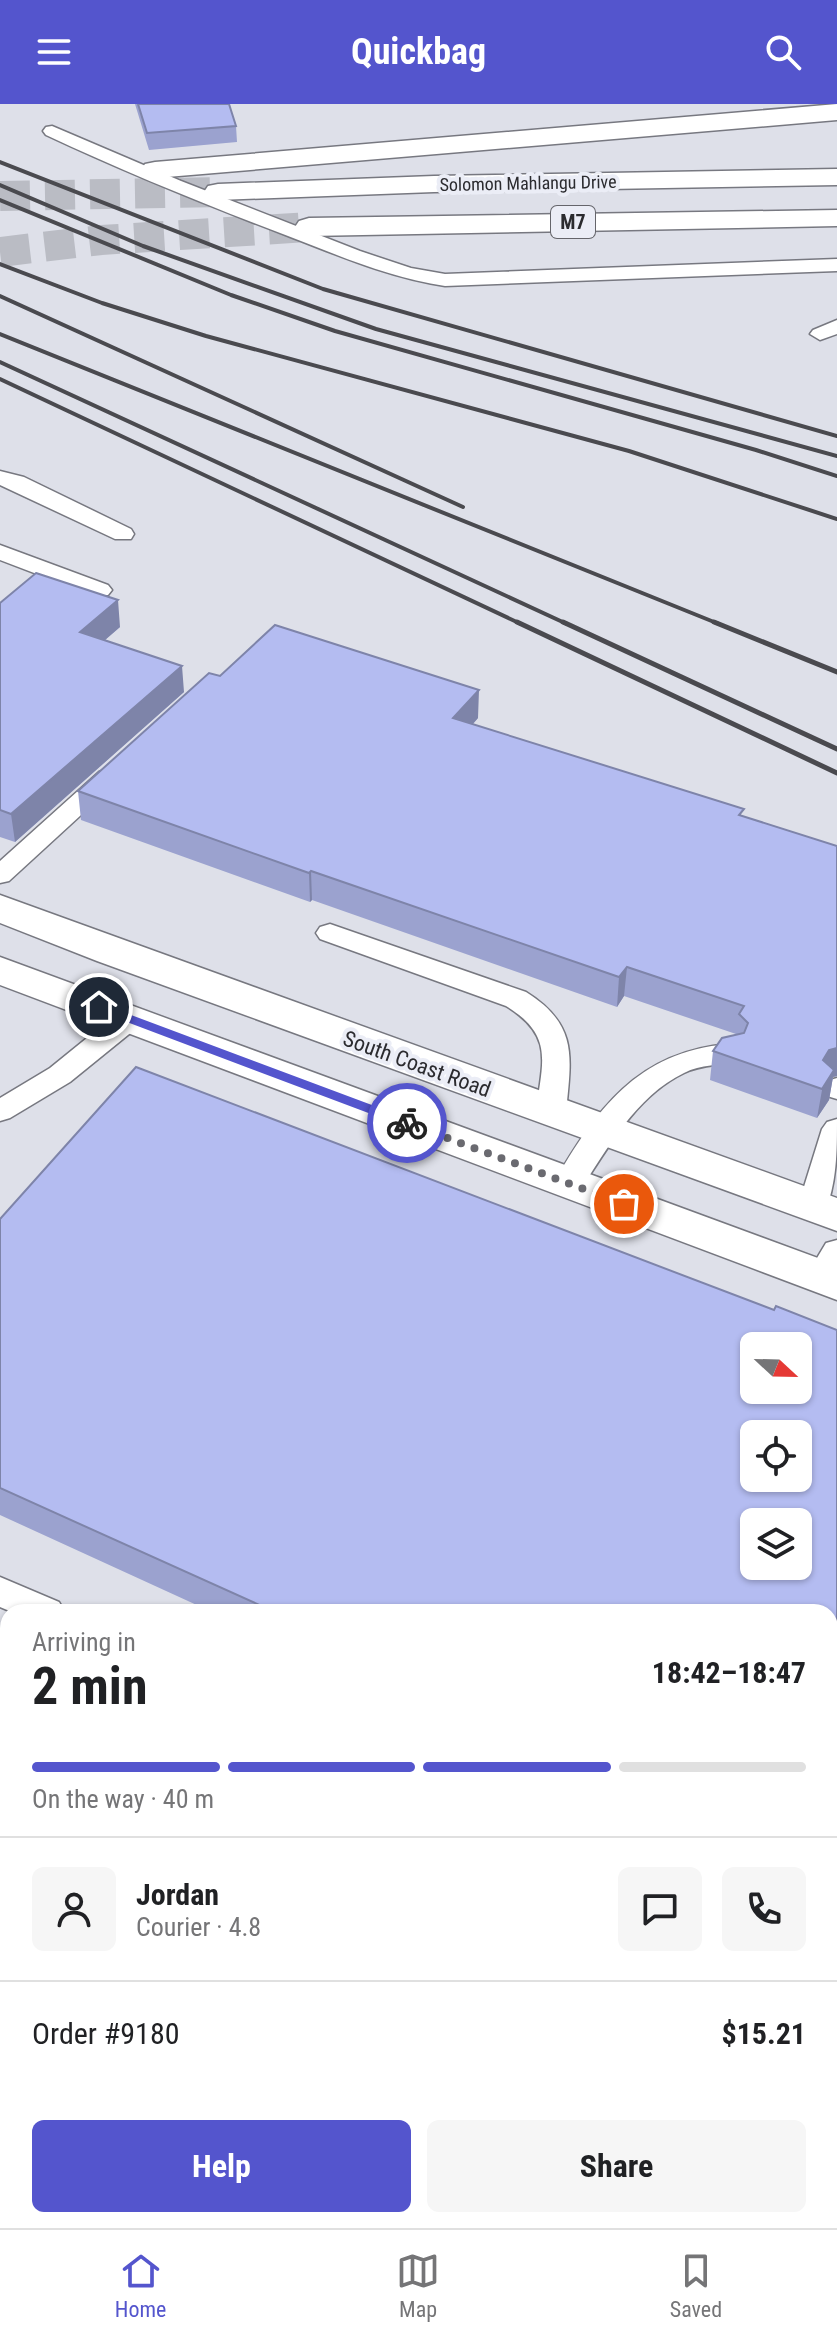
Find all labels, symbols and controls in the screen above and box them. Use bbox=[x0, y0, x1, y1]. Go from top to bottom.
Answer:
icon: menu bbox=[32, 30, 76, 74]
icon: search bbox=[761, 30, 805, 74]
text: Quickbag bbox=[351, 31, 486, 73]
street label: Solomon Mahlangu Drive bbox=[439, 171, 617, 195]
road number: M7 bbox=[551, 206, 595, 238]
pin bbox=[65, 973, 133, 1041]
icon: home bbox=[77, 985, 121, 1029]
street label: South Coast Road bbox=[340, 1026, 494, 1102]
courier bbox=[367, 1083, 447, 1163]
icon: bike bbox=[385, 1101, 429, 1145]
pin bbox=[590, 1170, 658, 1238]
icon: bag bbox=[602, 1182, 646, 1226]
north arrow bbox=[740, 1332, 812, 1404]
map controls bbox=[740, 1332, 812, 1580]
button: locate bbox=[740, 1420, 812, 1492]
button: layers bbox=[740, 1508, 812, 1580]
text: Arriving in bbox=[32, 1627, 136, 1657]
text: 18:42–18:47 bbox=[652, 1655, 806, 1690]
text: 2 min bbox=[32, 1656, 148, 1717]
text: On the way · 40 m bbox=[32, 1784, 214, 1814]
button: person bbox=[32, 1867, 116, 1951]
button: chat bbox=[618, 1867, 702, 1951]
button: phone bbox=[722, 1867, 806, 1951]
text: Jordan bbox=[136, 1877, 219, 1912]
text: Courier · 4.8 bbox=[136, 1912, 261, 1942]
text: Order #9180 bbox=[32, 2016, 180, 2051]
text: $15.21 bbox=[721, 2016, 806, 2051]
button: Help bbox=[32, 2120, 411, 2212]
button: Share bbox=[427, 2120, 806, 2212]
tab: Home bbox=[115, 2249, 166, 2322]
tab: Map bbox=[396, 2249, 440, 2322]
tab: Saved bbox=[670, 2249, 722, 2322]

